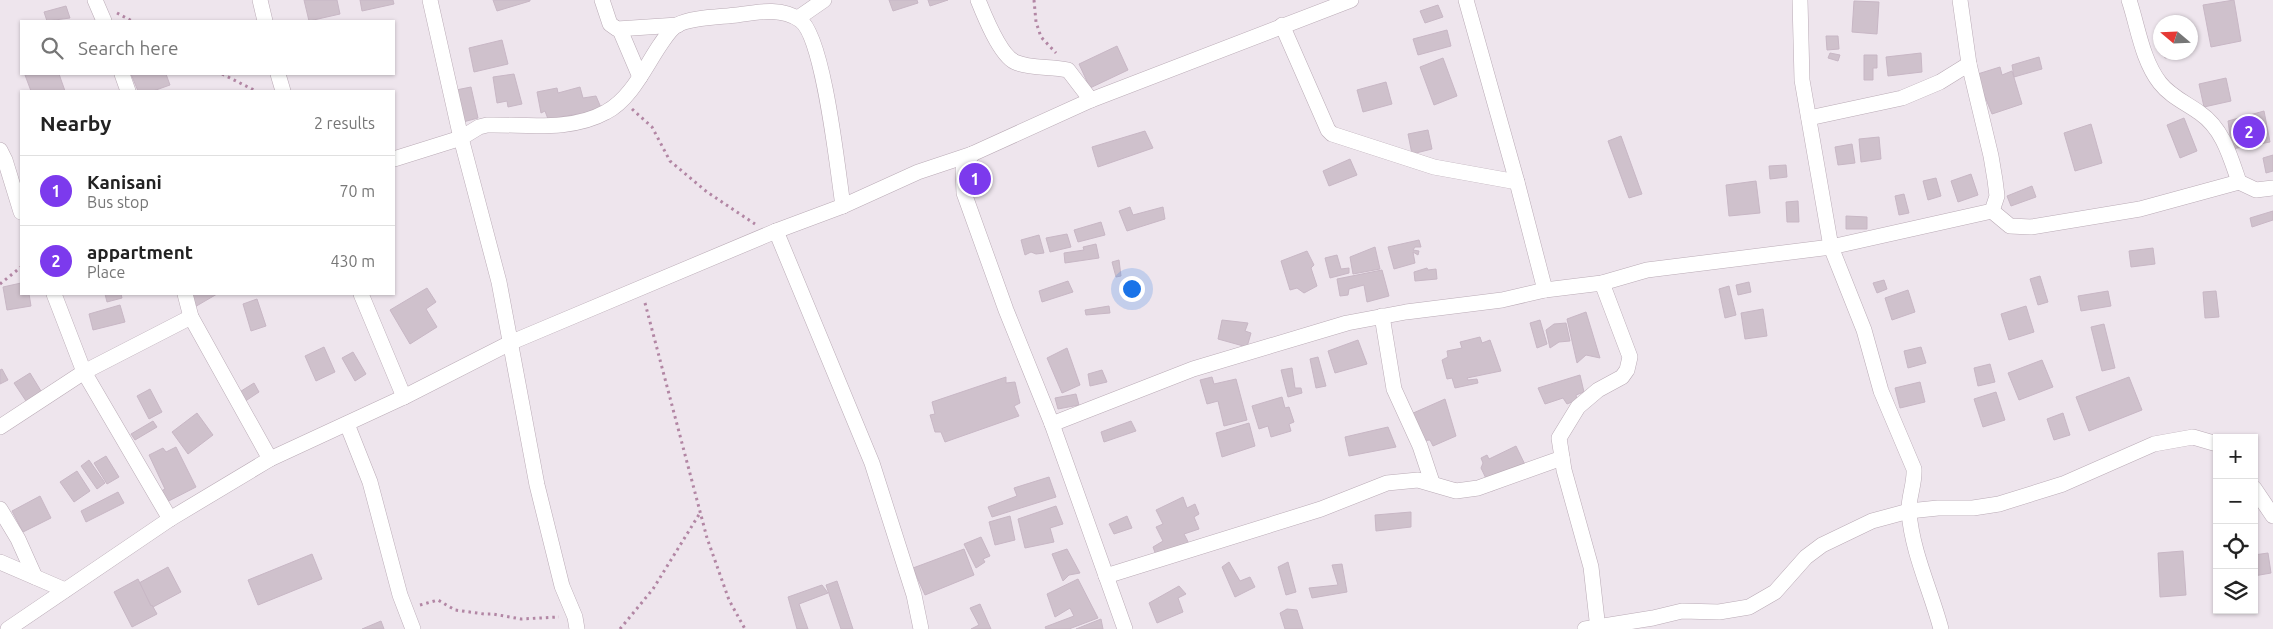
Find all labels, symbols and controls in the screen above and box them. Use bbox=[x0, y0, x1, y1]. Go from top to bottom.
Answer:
north arrow bbox=[2153, 15, 2198, 60]
search box bbox=[20, 20, 395, 75]
icon: search bbox=[38, 34, 66, 62]
text: Search here bbox=[78, 37, 178, 59]
text: Nearby bbox=[40, 111, 111, 135]
pin: 2 bbox=[2233, 113, 2265, 151]
text: 2 results bbox=[314, 114, 375, 132]
pin: 1 bbox=[959, 160, 991, 198]
text: Kanisani bbox=[87, 171, 162, 193]
text: 1 bbox=[51, 182, 61, 200]
text: 70 m bbox=[339, 182, 375, 200]
text: Bus stop bbox=[87, 193, 149, 211]
text: appartment bbox=[87, 241, 193, 263]
text: 2 bbox=[51, 252, 61, 270]
text: 430 m bbox=[330, 252, 375, 270]
text: Place bbox=[87, 263, 125, 281]
your location bbox=[1119, 276, 1145, 302]
map controls bbox=[2213, 434, 2258, 614]
button: + bbox=[2213, 434, 2258, 479]
button: − bbox=[2213, 479, 2258, 524]
button: locate bbox=[2213, 524, 2258, 569]
button: layers bbox=[2213, 569, 2258, 614]

